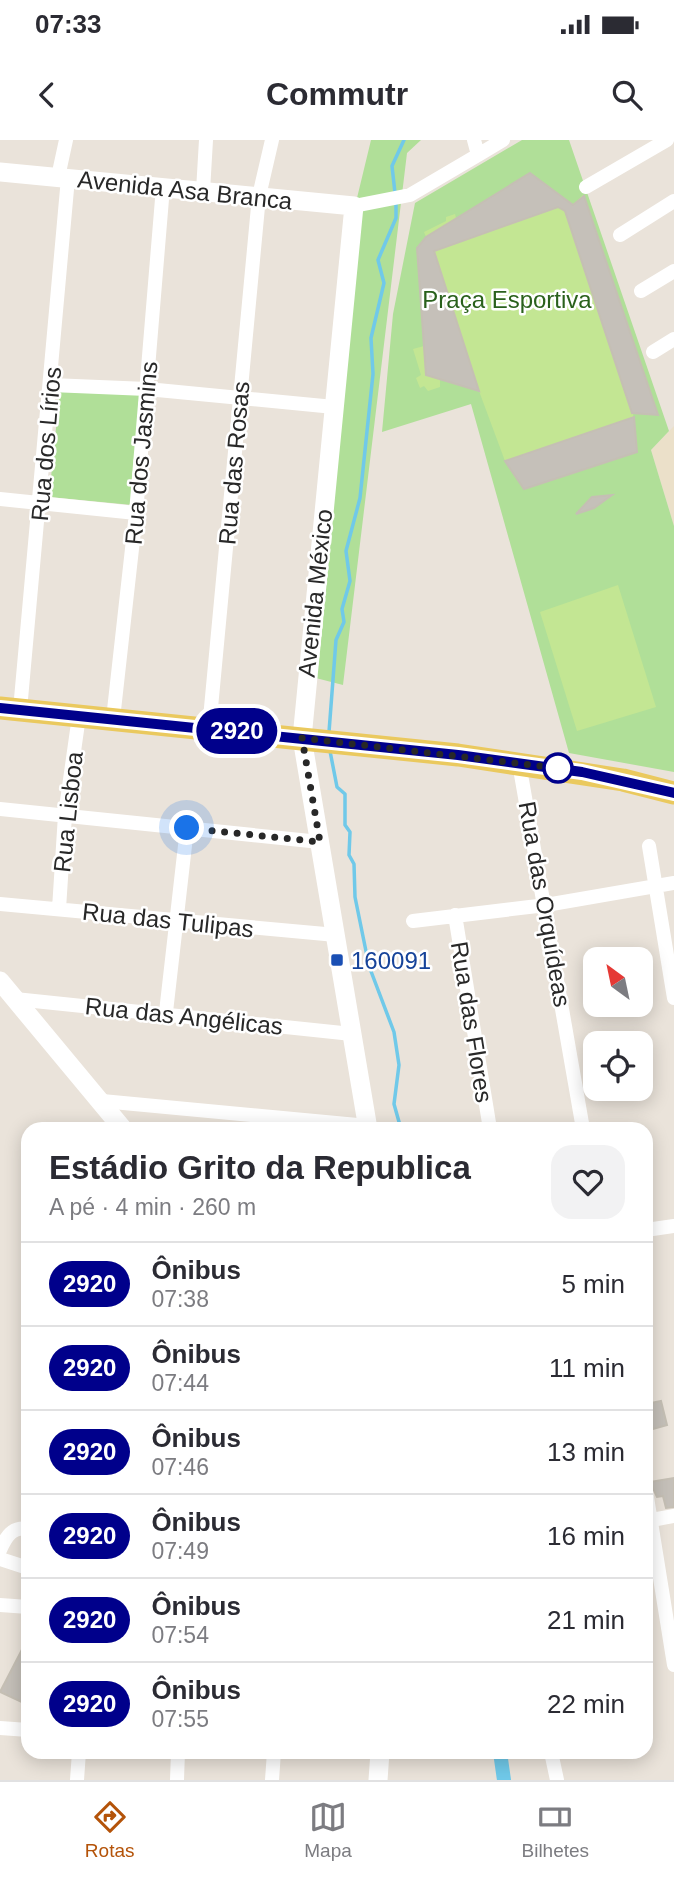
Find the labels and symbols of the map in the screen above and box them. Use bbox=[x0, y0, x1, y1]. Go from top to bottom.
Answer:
street label: Avenida Asa Branca bbox=[76, 165, 294, 215]
park label: Praça Esportiva bbox=[422, 286, 592, 313]
street label: Rua dos Jasmins bbox=[120, 360, 162, 546]
street label: Rua dos Lírios bbox=[26, 366, 66, 522]
street label: Rua das Rosas bbox=[213, 380, 255, 546]
street label: Avenida México bbox=[293, 508, 337, 678]
line badge: 2920 bbox=[188, 708, 286, 754]
street label: Rua Lisboa bbox=[48, 750, 88, 874]
unlabelled marker bbox=[543, 753, 573, 783]
street label: Rua das Orquídeas bbox=[514, 799, 576, 1009]
your location bbox=[169, 810, 204, 845]
street label: Rua das Tulipas bbox=[81, 898, 255, 942]
street label: Rua das Flores bbox=[446, 940, 498, 1104]
place label: 160091 bbox=[351, 947, 431, 974]
north arrow bbox=[583, 947, 653, 1017]
marker: 160091 bbox=[329, 952, 345, 968]
street label: Rua das Angélicas bbox=[84, 992, 284, 1040]

